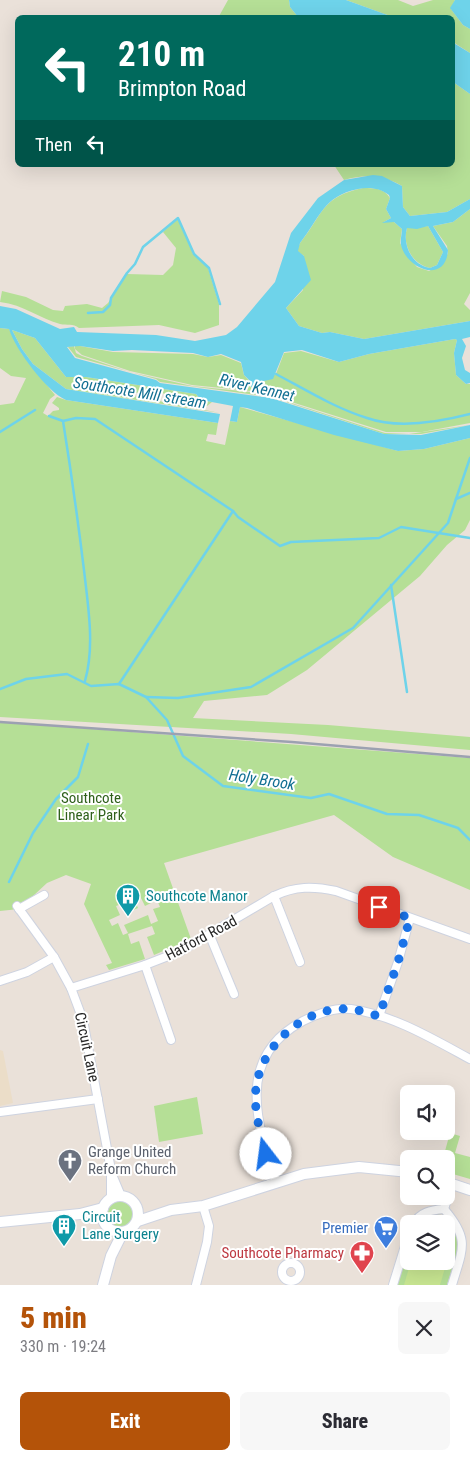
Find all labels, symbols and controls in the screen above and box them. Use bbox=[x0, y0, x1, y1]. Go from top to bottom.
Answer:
text: 210 m bbox=[118, 34, 205, 75]
icon: left bbox=[35, 35, 100, 100]
text: Brimpton Road bbox=[118, 76, 246, 101]
icon: left bbox=[82, 130, 110, 158]
text: Then bbox=[35, 133, 72, 156]
water label: River Kennet bbox=[218, 370, 297, 405]
water label: Southcote Mill stream bbox=[72, 373, 208, 412]
water label: Holy Brook bbox=[228, 765, 297, 794]
park label: Southcote Linear Park bbox=[58, 789, 125, 824]
building icon: Southcote Manor bbox=[115, 883, 141, 917]
pin bbox=[358, 886, 400, 928]
place label: Southcote Manor bbox=[146, 887, 248, 905]
icon: arrive bbox=[365, 893, 393, 921]
street label: Hatford Road bbox=[162, 912, 240, 964]
street label: Circuit Lane bbox=[71, 1011, 103, 1083]
map controls bbox=[400, 1085, 455, 1270]
button: sound bbox=[400, 1085, 455, 1140]
position arrow bbox=[239, 1127, 291, 1179]
place label: Grange United Reform Church bbox=[88, 1143, 176, 1178]
church icon: Grange United Reform Church bbox=[57, 1148, 83, 1182]
button: search bbox=[400, 1150, 455, 1205]
place label: Circuit Lane Surgery bbox=[82, 1208, 159, 1243]
building icon: Circuit Lane Surgery bbox=[51, 1213, 77, 1247]
supermarket icon: Premier bbox=[373, 1215, 399, 1249]
button: layers bbox=[400, 1215, 455, 1270]
place label: Premier bbox=[322, 1219, 368, 1237]
pharmacy icon: Southcote Pharmacy bbox=[349, 1240, 375, 1274]
place label: Southcote Pharmacy bbox=[221, 1244, 344, 1262]
text: 5 min bbox=[20, 1300, 87, 1335]
button: close bbox=[398, 1302, 450, 1354]
text: 330 m · 19:24 bbox=[20, 1337, 106, 1356]
button: Exit bbox=[20, 1392, 230, 1450]
button: Share bbox=[240, 1392, 450, 1450]

